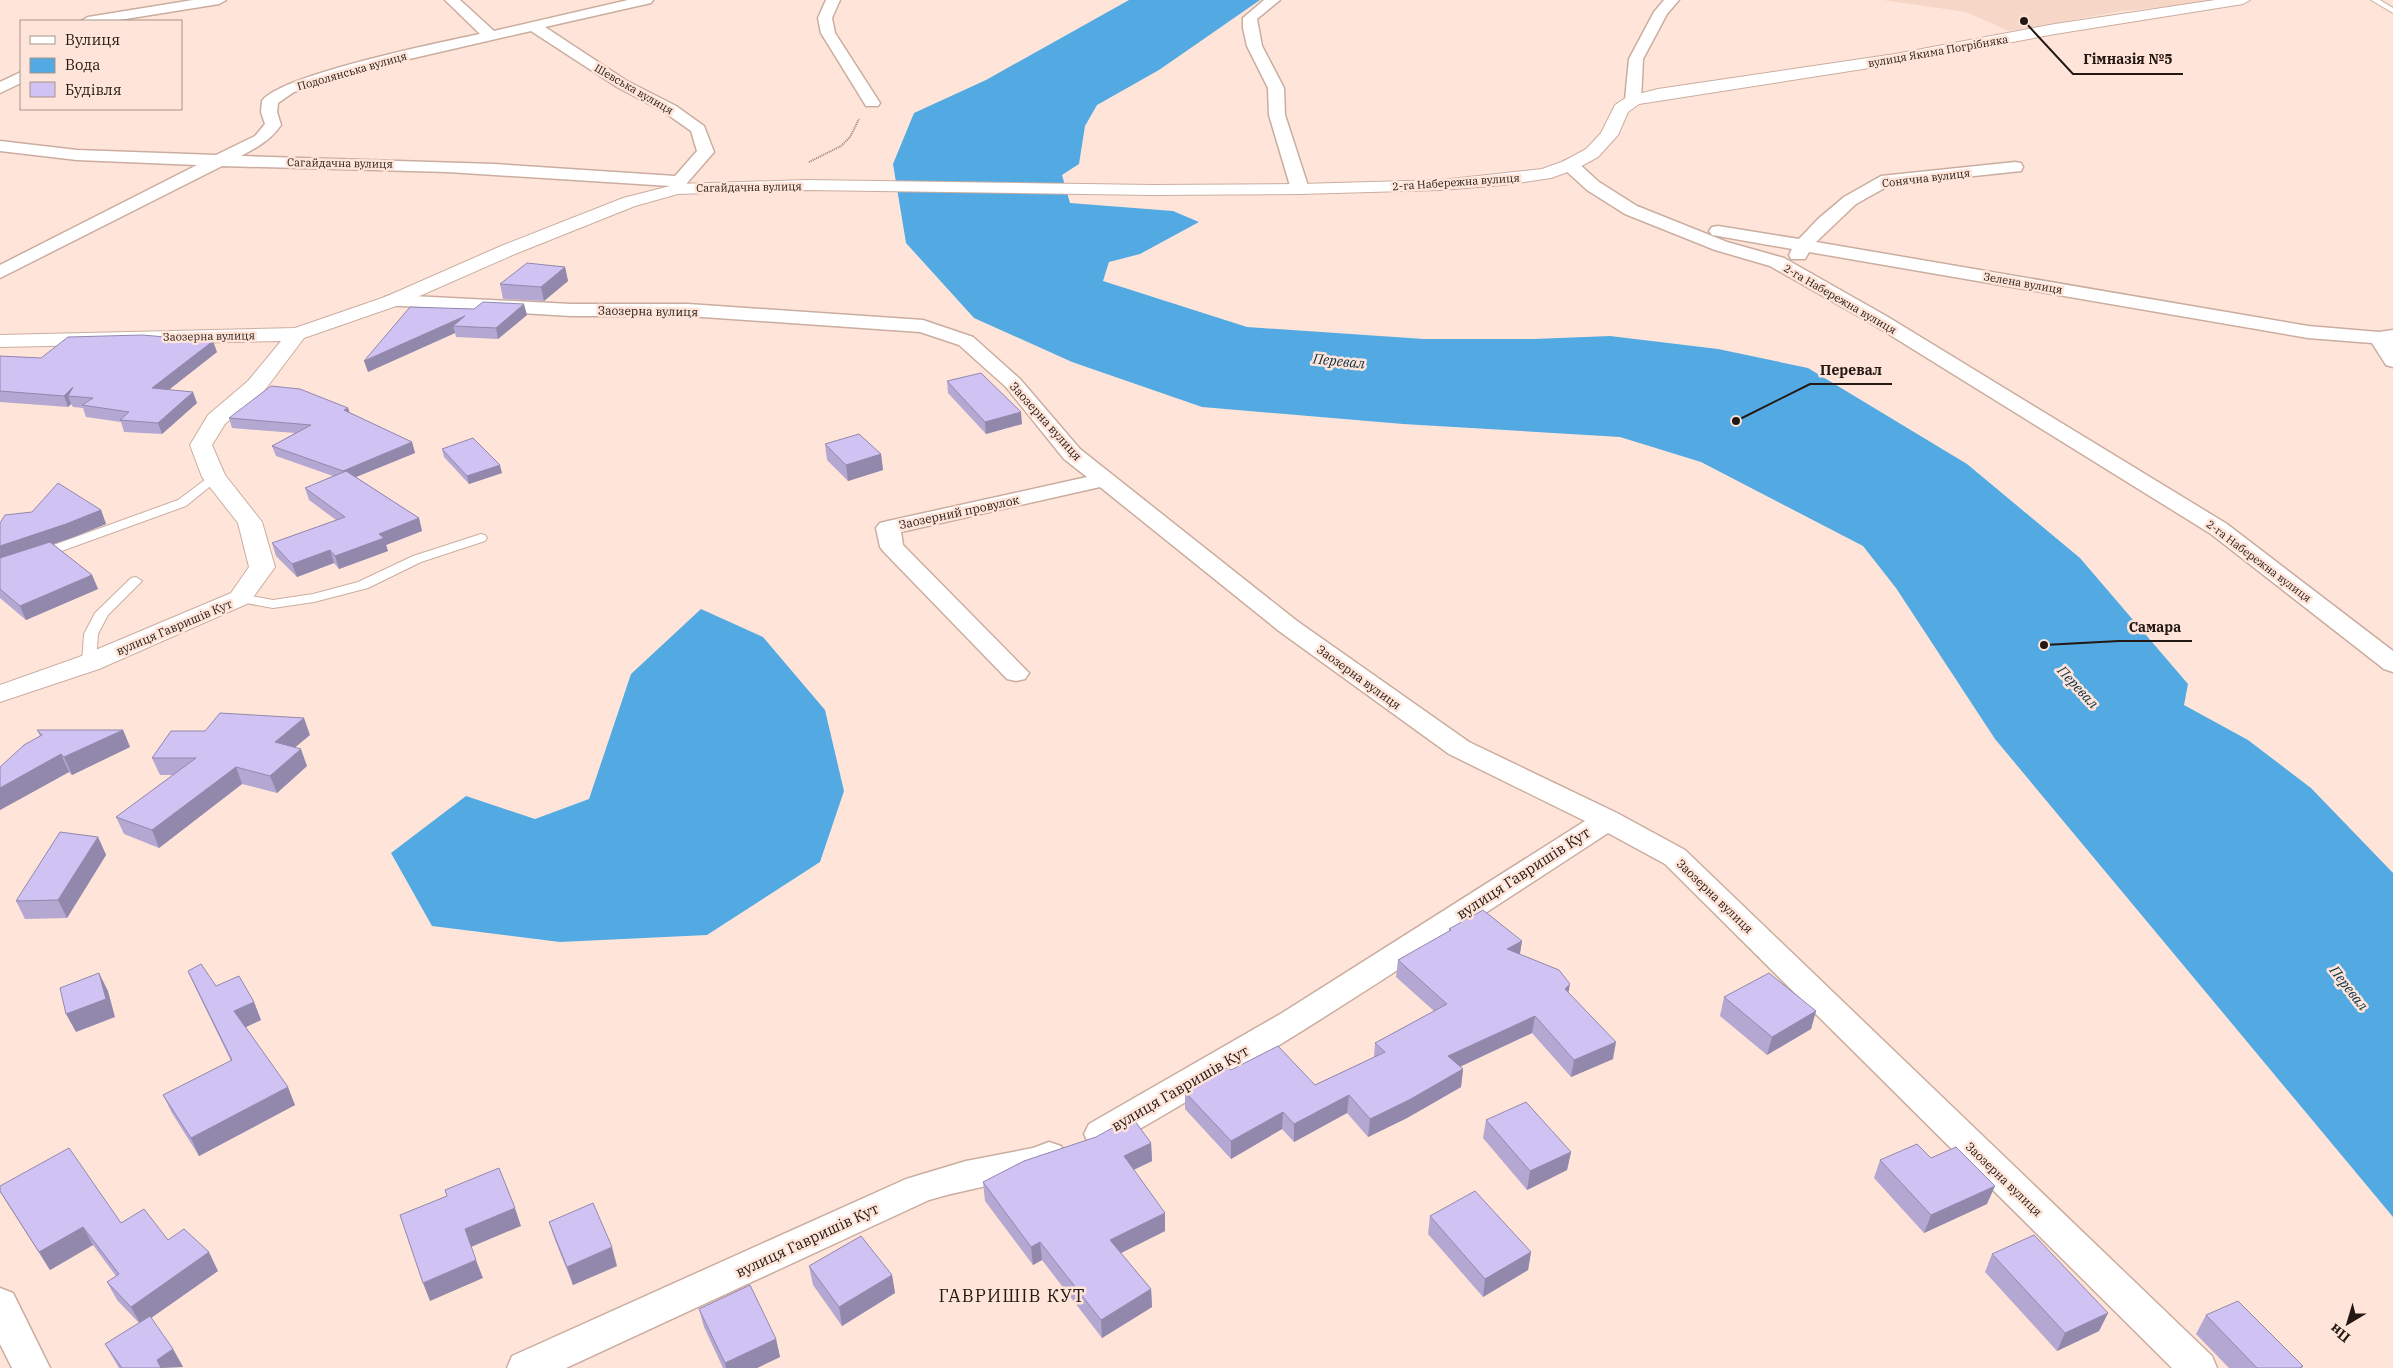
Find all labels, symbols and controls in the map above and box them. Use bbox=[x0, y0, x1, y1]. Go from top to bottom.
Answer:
legend bbox=[20, 20, 182, 110]
text: Вулиця bbox=[65, 30, 120, 49]
street label: вулиця Якима Погрібняка bbox=[1867, 32, 2009, 70]
callout: Гімназія №5 bbox=[2073, 45, 2183, 74]
street label: Подолянська вулиця bbox=[296, 49, 408, 93]
text: Гімназія №5 bbox=[2083, 50, 2173, 68]
text: Вода bbox=[65, 55, 101, 74]
street label: Шевська вулиця bbox=[592, 61, 676, 117]
text: Будівля bbox=[65, 80, 122, 99]
street label: Сагайдачна вулиця bbox=[287, 155, 393, 171]
street label: Сонячна вулиця bbox=[1881, 166, 1971, 190]
street label: 2-га Набережна вулиця bbox=[1392, 171, 1520, 193]
street label: Сагайдачна вулиця bbox=[696, 179, 802, 195]
street label: 2-га Набережна вулиця bbox=[1781, 261, 1899, 337]
street label: Зелена вулиця bbox=[1982, 269, 2064, 297]
street label: Заозерна вулиця bbox=[598, 303, 698, 319]
street label: Заозерна вулиця bbox=[163, 328, 255, 344]
water label: Перевал bbox=[1311, 349, 1366, 373]
callout: Перевал bbox=[1810, 355, 1892, 384]
text: Перевал bbox=[1820, 361, 1882, 379]
street label: Заозерна вулиця bbox=[1007, 379, 1085, 463]
street label: Заозерний провулок bbox=[898, 492, 1021, 532]
street label: 2-га Набережна вулиця bbox=[2204, 517, 2314, 605]
street label: вулиця Гавришів Кут bbox=[114, 596, 234, 658]
callout: Самара bbox=[2119, 612, 2192, 641]
text: Самара bbox=[2129, 618, 2181, 636]
street label: Заозерна вулиця bbox=[1314, 641, 1404, 713]
water label: Перевал bbox=[2053, 661, 2102, 712]
street label: вулиця Гавришів Кут bbox=[1453, 823, 1594, 923]
street label: Заозерна вулиця bbox=[1674, 856, 1756, 936]
water label: Перевал bbox=[2325, 961, 2372, 1014]
street label: вулиця Гавришів Кут bbox=[1108, 1041, 1252, 1135]
street label: Заозерна вулиця bbox=[1963, 1139, 2045, 1219]
street label: вулиця Гавришів Кут bbox=[732, 1198, 882, 1281]
district label: ГАВРИШІВ КУТ bbox=[938, 1284, 1086, 1307]
north arrow bbox=[2323, 1298, 2373, 1348]
text: Пн bbox=[2326, 1320, 2354, 1347]

